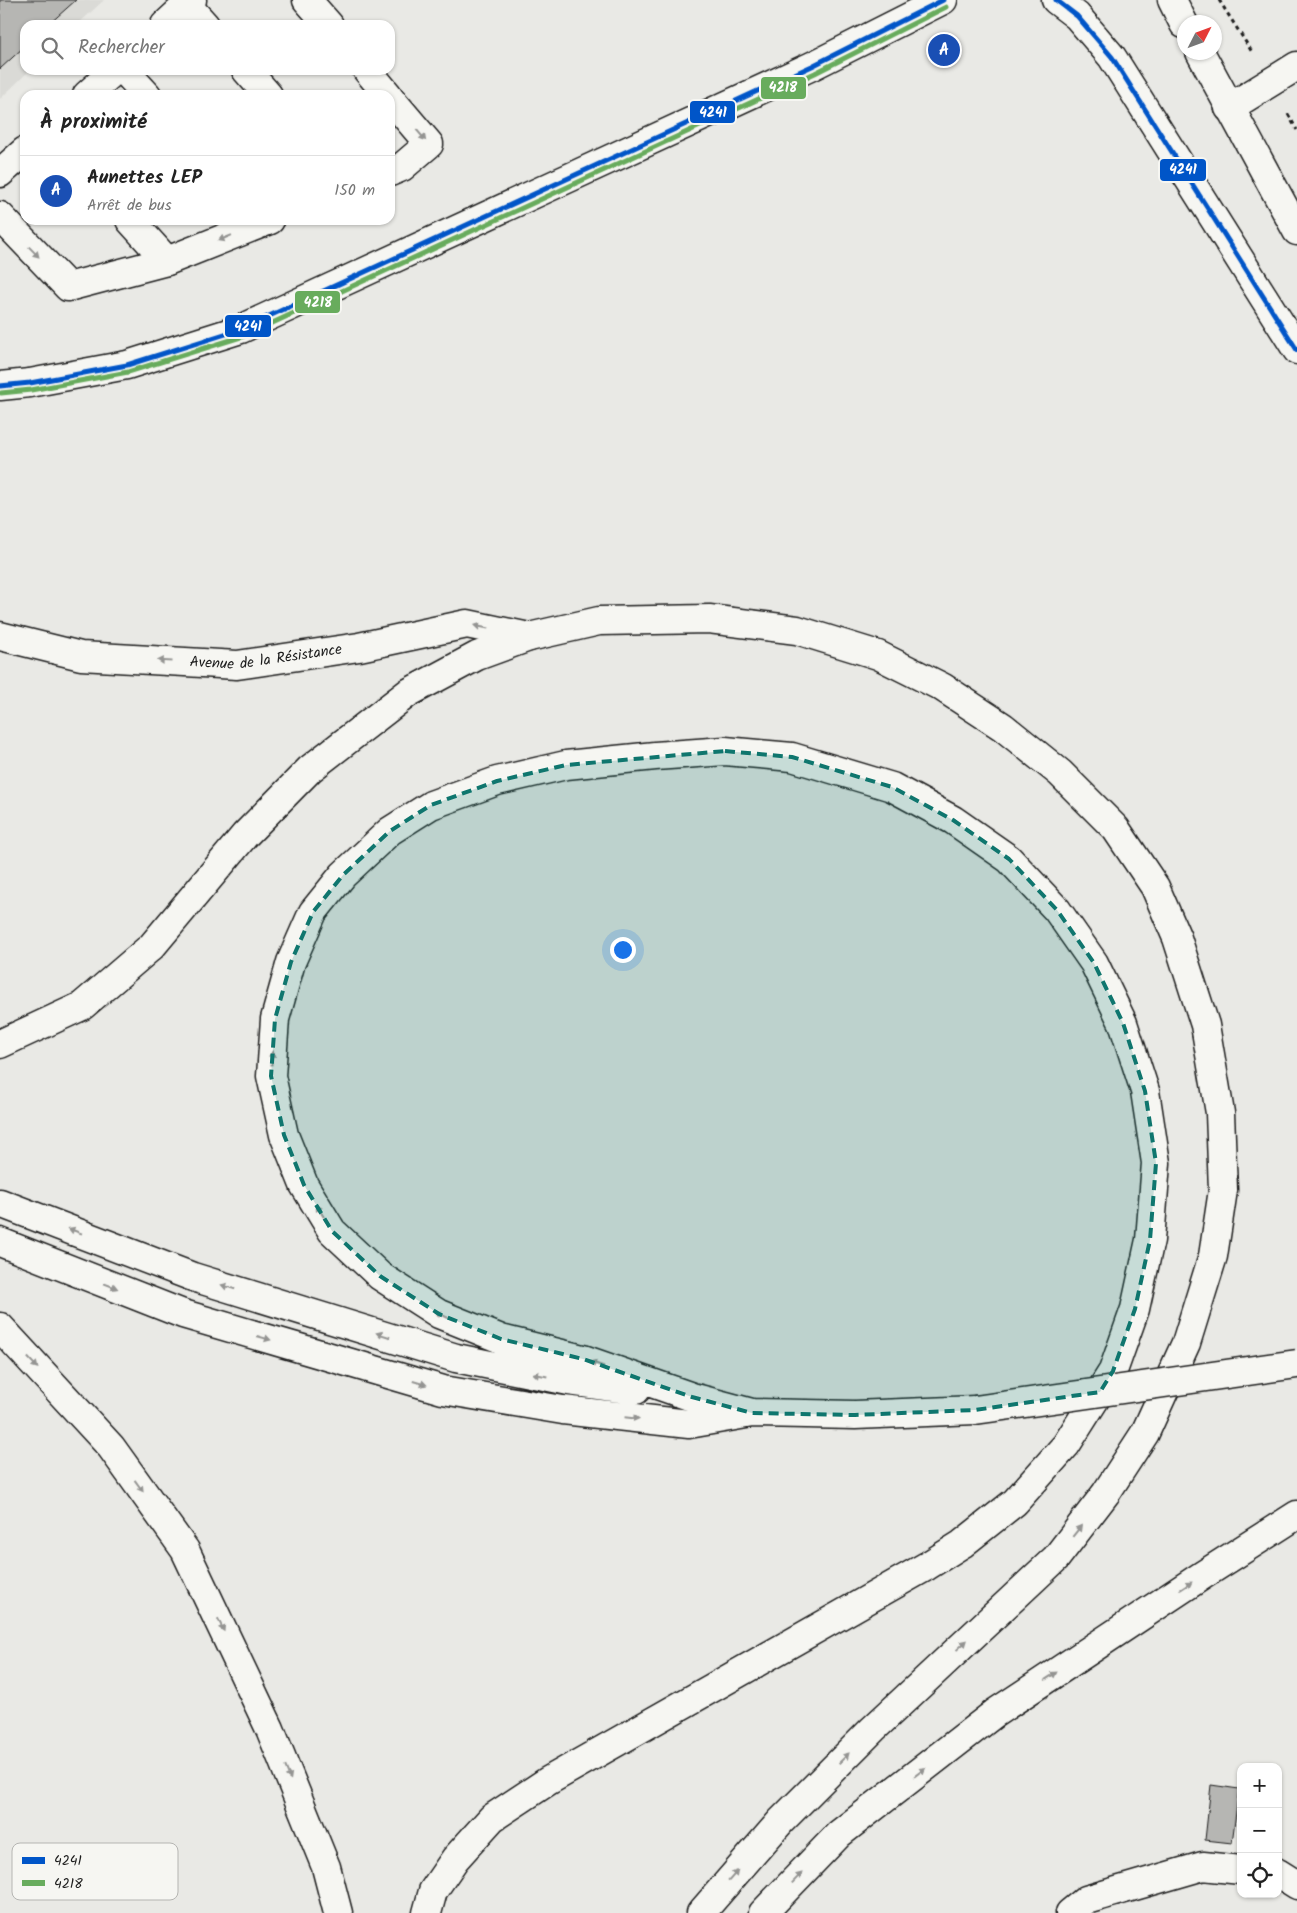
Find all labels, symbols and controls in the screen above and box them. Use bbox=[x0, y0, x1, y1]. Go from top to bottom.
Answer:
north arrow bbox=[1177, 15, 1222, 60]
search box bbox=[20, 20, 395, 75]
pin: A bbox=[928, 31, 960, 69]
text: Rechercher bbox=[78, 33, 165, 63]
icon: search bbox=[38, 34, 66, 62]
line badge: 4218 bbox=[760, 76, 807, 100]
text: 4218 bbox=[769, 77, 798, 99]
line badge: 4241 bbox=[689, 100, 736, 124]
text: 4241 bbox=[699, 102, 728, 124]
text: À proximité bbox=[40, 106, 147, 139]
one-way arrow bbox=[416, 128, 427, 141]
line badge: 4241 bbox=[1159, 158, 1207, 182]
text: 4241 bbox=[1169, 159, 1198, 181]
text: Aunettes LEP bbox=[87, 163, 202, 193]
text: A bbox=[51, 178, 61, 203]
text: 150 m bbox=[334, 178, 375, 203]
text: Arrêt de bus bbox=[87, 193, 171, 218]
one-way arrow bbox=[217, 234, 232, 242]
one-way arrow bbox=[28, 245, 40, 257]
line badge: 4218 bbox=[294, 290, 341, 314]
text: 4218 bbox=[304, 292, 333, 314]
line badge: 4241 bbox=[224, 314, 272, 338]
text: 4241 bbox=[234, 316, 263, 338]
one-way arrow bbox=[473, 623, 489, 631]
street label: Avenue de la Résistance bbox=[189, 638, 344, 677]
one-way arrow bbox=[157, 657, 173, 665]
your location bbox=[610, 937, 636, 963]
one-way arrow bbox=[269, 1050, 277, 1066]
one-way arrow bbox=[315, 1204, 325, 1218]
one-way arrow bbox=[68, 1227, 82, 1235]
one-way arrow bbox=[103, 1283, 118, 1290]
one-way arrow bbox=[220, 1283, 235, 1291]
one-way arrow bbox=[435, 1311, 449, 1319]
one-way arrow bbox=[375, 1331, 390, 1339]
one-way arrow bbox=[257, 1334, 272, 1342]
one-way arrow bbox=[27, 1356, 39, 1368]
one-way arrow bbox=[589, 1360, 604, 1367]
one-way arrow bbox=[533, 1371, 548, 1379]
one-way arrow bbox=[413, 1379, 428, 1387]
one-way arrow bbox=[625, 1414, 641, 1422]
one-way arrow bbox=[134, 1479, 144, 1492]
one-way arrow bbox=[1072, 1524, 1082, 1538]
one-way arrow bbox=[1179, 1581, 1193, 1591]
one-way arrow bbox=[217, 1618, 225, 1632]
one-way arrow bbox=[955, 1639, 967, 1651]
one-way arrow bbox=[1044, 1671, 1058, 1681]
one-way arrow bbox=[838, 1752, 850, 1764]
map controls bbox=[1237, 1763, 1282, 1898]
button: + bbox=[1237, 1763, 1282, 1808]
one-way arrow bbox=[284, 1766, 292, 1781]
one-way arrow bbox=[913, 1767, 927, 1777]
button: − bbox=[1237, 1808, 1282, 1853]
legend bbox=[12, 1843, 178, 1900]
text: 4241 bbox=[54, 1850, 82, 1872]
button: locate bbox=[1237, 1853, 1282, 1898]
one-way arrow bbox=[728, 1870, 739, 1883]
one-way arrow bbox=[791, 1872, 803, 1884]
text: 4218 bbox=[54, 1873, 83, 1895]

